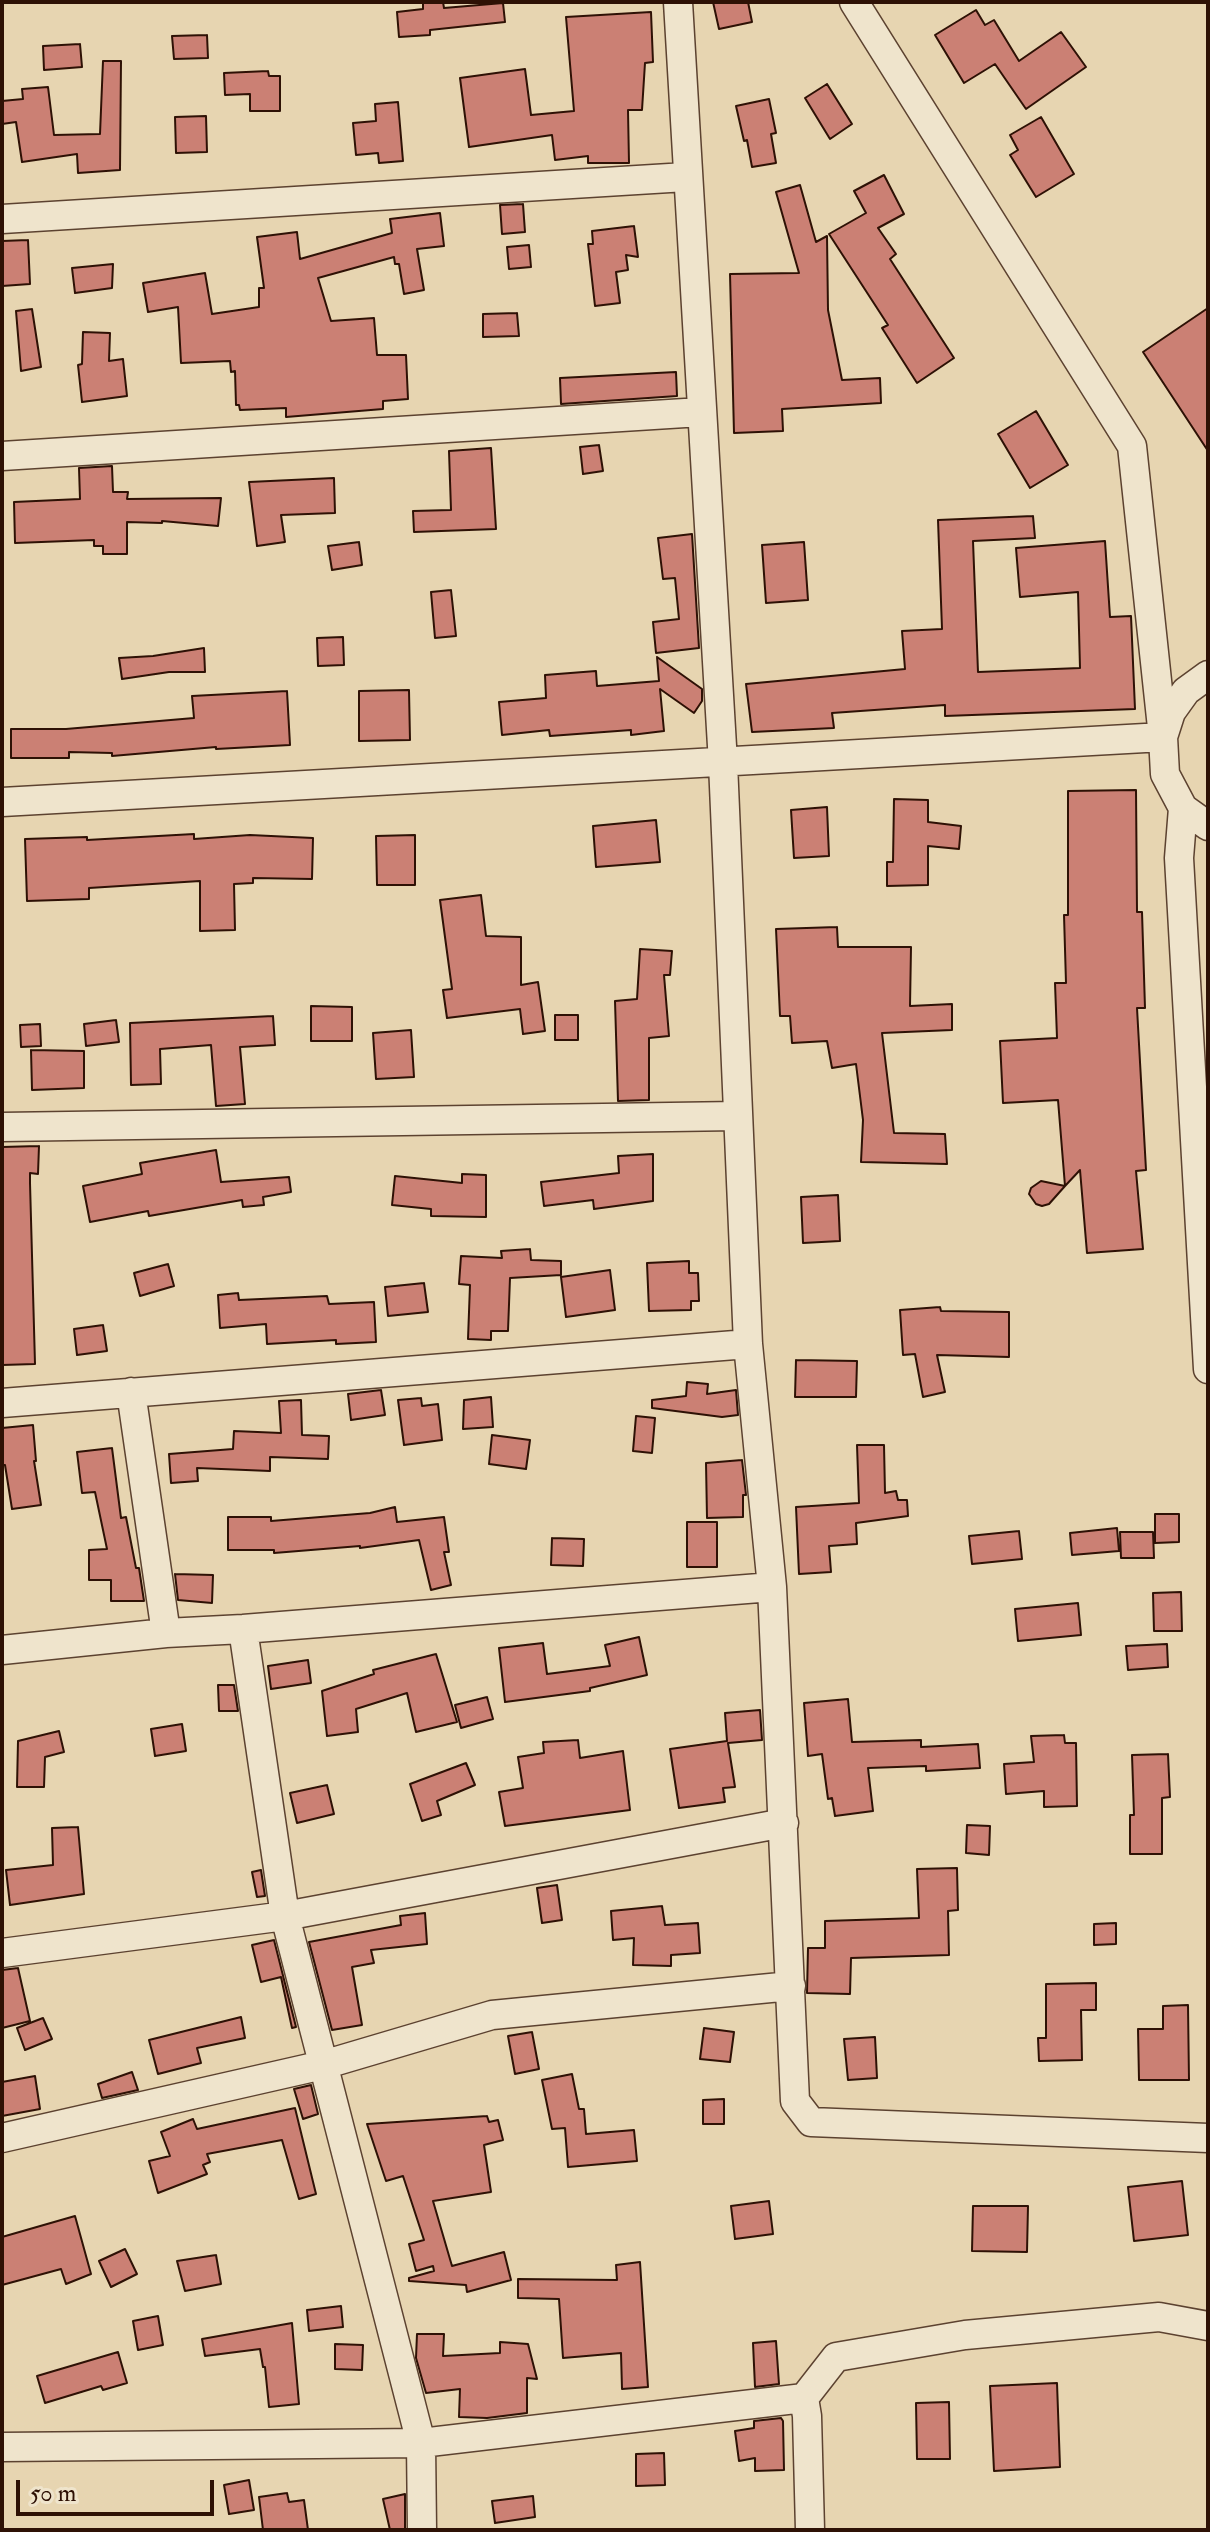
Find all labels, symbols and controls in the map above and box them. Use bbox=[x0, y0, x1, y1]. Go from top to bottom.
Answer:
scale bar bbox=[20, 2464, 218, 2514]
text: 50 m bbox=[30, 2478, 76, 2509]

